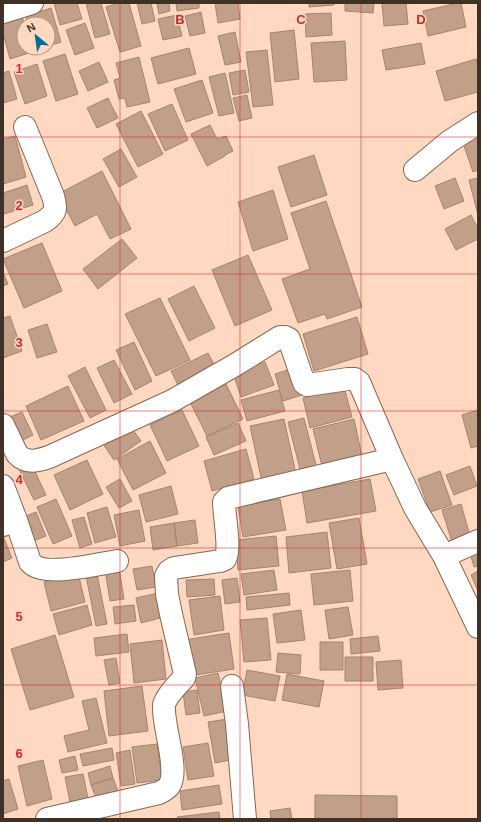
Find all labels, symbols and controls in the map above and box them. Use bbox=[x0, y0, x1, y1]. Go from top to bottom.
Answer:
text: B bbox=[175, 12, 185, 27]
text: C bbox=[296, 12, 306, 27]
text: D bbox=[416, 12, 426, 27]
north arrow bbox=[16, 16, 56, 56]
text: N bbox=[25, 20, 38, 34]
text: 1 bbox=[15, 61, 23, 76]
text: 2 bbox=[15, 198, 23, 213]
text: 3 bbox=[15, 335, 23, 350]
text: 4 bbox=[15, 472, 23, 487]
text: 5 bbox=[15, 609, 23, 624]
text: 6 bbox=[15, 746, 23, 761]

